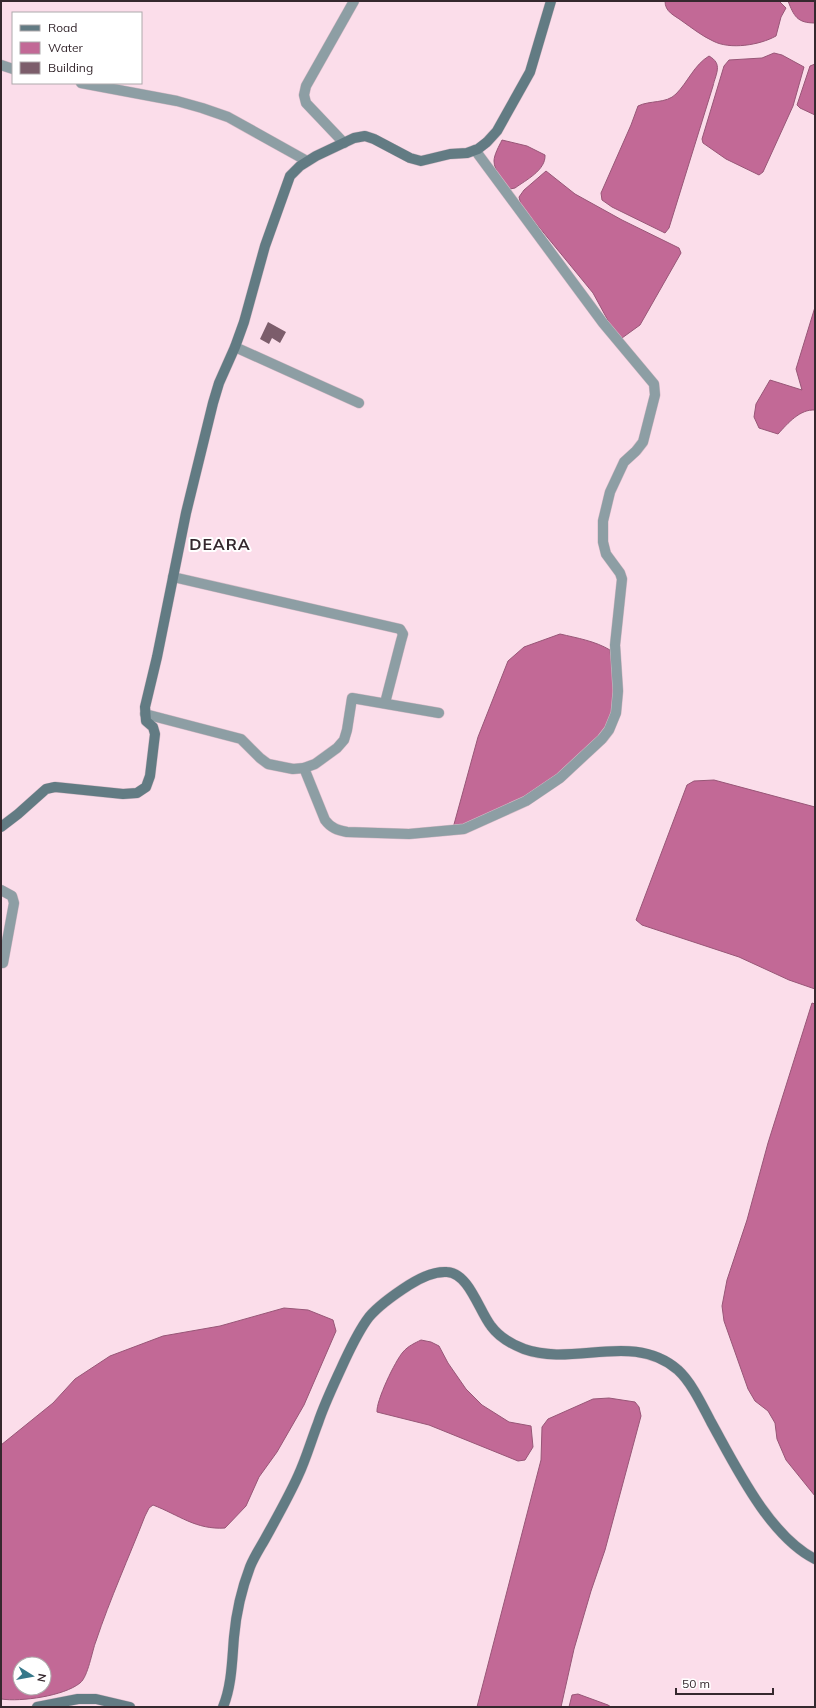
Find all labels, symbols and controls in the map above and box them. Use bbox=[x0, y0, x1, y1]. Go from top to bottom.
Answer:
legend bbox=[12, 12, 142, 84]
text: Road bbox=[48, 20, 77, 35]
text: Water bbox=[48, 40, 84, 55]
text: Building bbox=[48, 60, 93, 75]
district label: DEARA bbox=[189, 534, 251, 554]
north arrow bbox=[12, 1656, 52, 1696]
scale bar bbox=[676, 1670, 773, 1696]
text: N bbox=[34, 1672, 49, 1683]
text: 50 m bbox=[682, 1676, 710, 1691]

